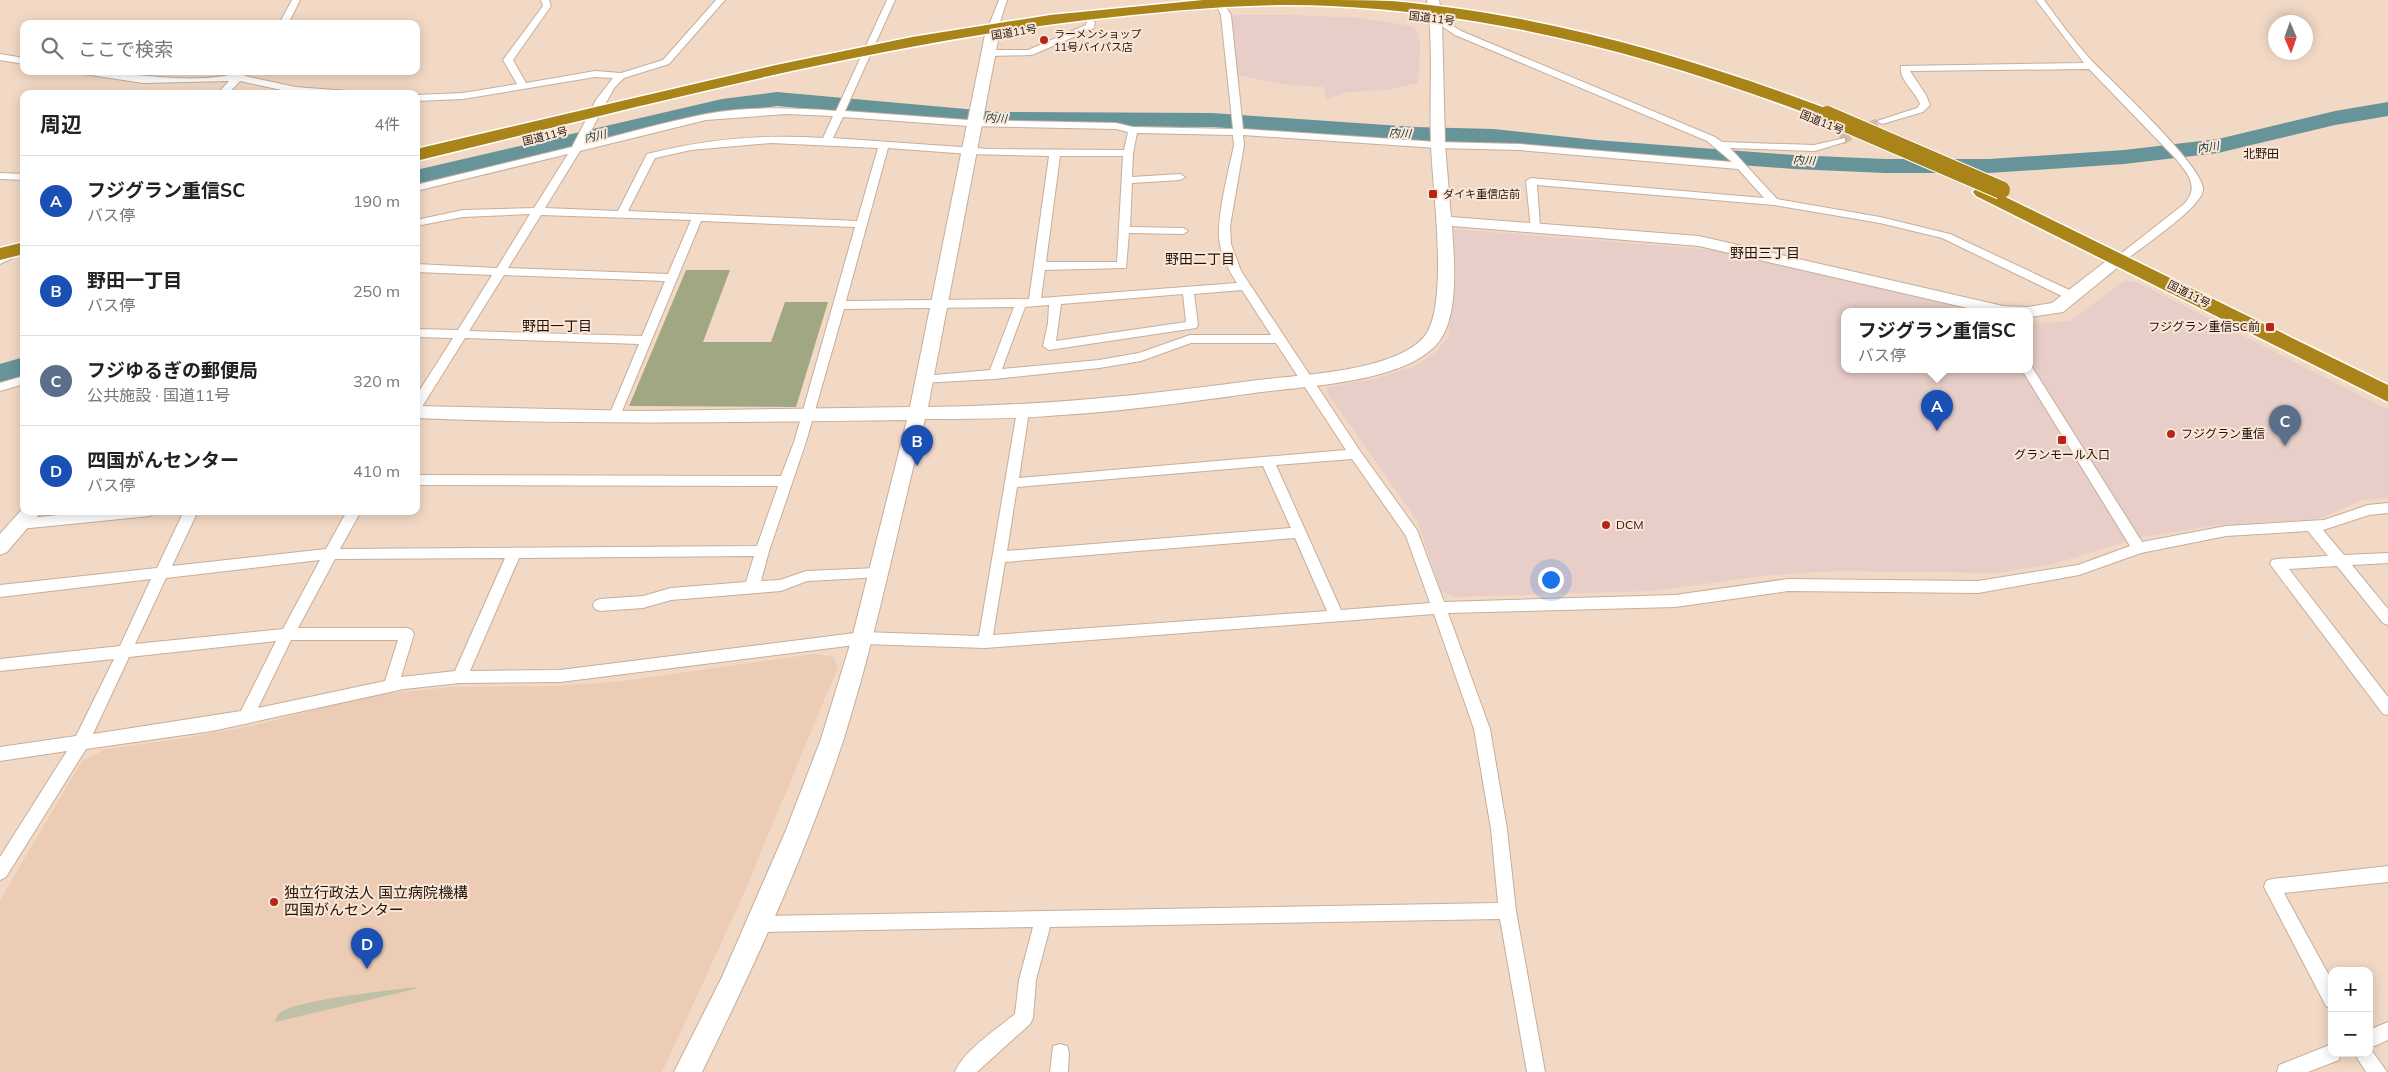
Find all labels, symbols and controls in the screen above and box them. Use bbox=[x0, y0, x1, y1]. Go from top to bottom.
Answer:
street label: 国道11号 bbox=[1408, 8, 1456, 28]
north arrow bbox=[2268, 15, 2313, 60]
search box bbox=[20, 20, 420, 75]
street label: 国道11号 bbox=[990, 21, 1038, 43]
place label: ラーメンショップ 11号バイパス店 bbox=[1054, 27, 1142, 54]
icon: search bbox=[38, 34, 66, 62]
marker: ラーメンショップ 11号バイパス店 bbox=[1038, 34, 1050, 46]
text: ここで検索 bbox=[78, 37, 173, 61]
street label: 国道11号 bbox=[1798, 107, 1846, 137]
water label: 内川 bbox=[985, 110, 1008, 126]
text: 周辺 bbox=[40, 111, 82, 137]
text: 4件 bbox=[374, 114, 400, 134]
street label: 国道11号 bbox=[521, 124, 569, 148]
water label: 内川 bbox=[1389, 125, 1412, 141]
water label: 内川 bbox=[583, 126, 608, 145]
water label: 内川 bbox=[2196, 138, 2221, 155]
district label: 北野田 bbox=[2243, 146, 2279, 161]
water label: 内川 bbox=[1793, 152, 1816, 168]
text: フジグラン重信SC bbox=[87, 178, 245, 202]
place label: ダイキ重信店前 bbox=[1443, 187, 1520, 201]
marker: ダイキ重信店前 bbox=[1427, 188, 1439, 200]
text: A bbox=[50, 191, 62, 211]
text: 190 m bbox=[353, 191, 400, 211]
text: バス停 bbox=[87, 205, 135, 225]
district label: 野田三丁目 bbox=[1730, 244, 1800, 262]
district label: 野田二丁目 bbox=[1165, 250, 1235, 268]
text: 野田一丁目 bbox=[87, 268, 182, 292]
street label: 国道11号 bbox=[2165, 277, 2213, 311]
text: B bbox=[50, 281, 62, 301]
text: 250 m bbox=[353, 281, 400, 301]
text: バス停 bbox=[87, 295, 135, 315]
popup bbox=[1841, 308, 2033, 373]
district label: 野田一丁目 bbox=[522, 317, 592, 335]
text: フジグラン重信SC bbox=[1858, 318, 2016, 342]
place label: フジグラン重信SC前 bbox=[2148, 319, 2260, 334]
marker: フジグラン重信SC前 bbox=[2264, 321, 2276, 333]
text: バス停 bbox=[1858, 345, 1906, 365]
text: フジゆるぎの郵便局 bbox=[87, 358, 258, 382]
text: C bbox=[51, 371, 61, 391]
text: 320 m bbox=[353, 371, 400, 391]
text: 公共施設 · 国道11号 bbox=[87, 385, 230, 405]
pin: A bbox=[1921, 390, 1953, 431]
pin: C bbox=[2269, 405, 2301, 446]
pin: B bbox=[901, 425, 933, 466]
place label: フジグラン重信 bbox=[2181, 426, 2265, 441]
marker: フジグラン重信 bbox=[2165, 428, 2177, 440]
marker: グランモール入口 bbox=[2056, 434, 2068, 446]
place label: グランモール入口 bbox=[2014, 447, 2110, 462]
text: 四国がんセンター bbox=[87, 448, 239, 472]
text: D bbox=[50, 461, 62, 481]
text: 410 m bbox=[353, 461, 400, 481]
text: バス停 bbox=[87, 475, 135, 495]
place label: DCM bbox=[1616, 517, 1643, 532]
marker: DCM bbox=[1600, 519, 1612, 531]
your location bbox=[1538, 567, 1564, 593]
place label: 独立行政法人 国立病院機構 四国がんセンター bbox=[284, 883, 468, 919]
marker: 独立行政法人 国立病院機構 四国がんセンター bbox=[268, 896, 280, 908]
pin: D bbox=[351, 928, 383, 969]
map controls bbox=[2328, 967, 2373, 1057]
button: + bbox=[2328, 967, 2373, 1012]
button: − bbox=[2328, 1012, 2373, 1057]

